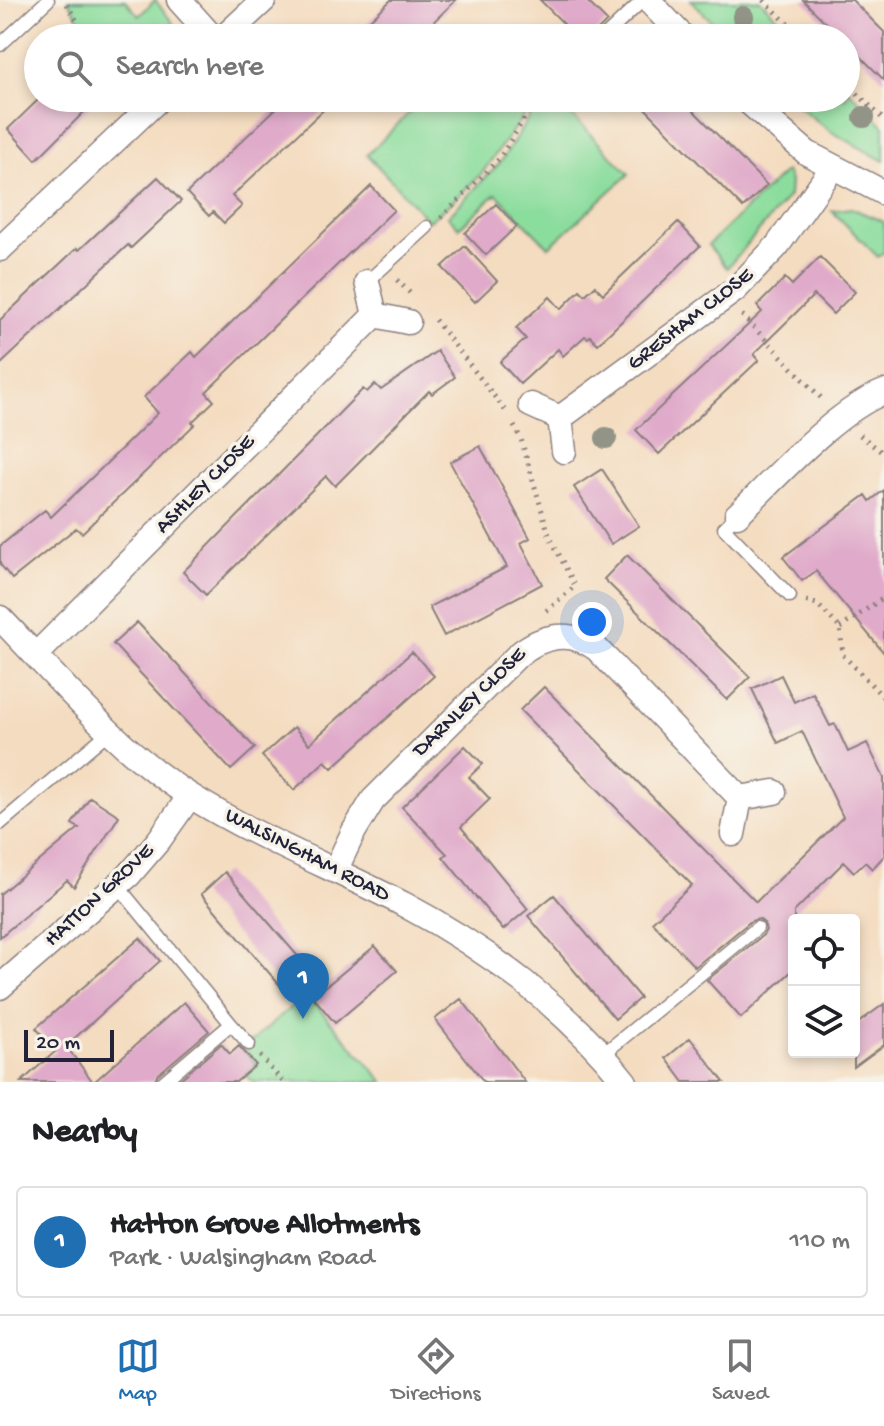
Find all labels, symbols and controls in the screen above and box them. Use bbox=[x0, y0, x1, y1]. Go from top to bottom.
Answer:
search box bbox=[24, 24, 860, 112]
icon: search bbox=[52, 46, 96, 90]
text: Search here bbox=[116, 51, 264, 86]
street label: GRESHAM CLOSE bbox=[623, 262, 760, 377]
street label: ASHLEY CLOSE bbox=[151, 429, 262, 540]
your location bbox=[572, 602, 612, 642]
street label: DARNLEY CLOSE bbox=[406, 642, 533, 765]
street label: WALSINGHAM ROAD bbox=[220, 803, 394, 909]
street label: HATTON GROVE bbox=[40, 838, 161, 953]
map controls bbox=[788, 914, 860, 1058]
button: locate bbox=[788, 914, 860, 986]
pin: 1 bbox=[277, 953, 329, 1019]
button: layers bbox=[788, 986, 860, 1058]
scale bar bbox=[24, 1026, 114, 1062]
text: 20 m bbox=[36, 1031, 80, 1057]
text: Nearby bbox=[32, 1114, 137, 1154]
text: Hatton Grove Allotments bbox=[110, 1209, 419, 1244]
text: 1 bbox=[55, 1227, 65, 1258]
text: 110 m bbox=[790, 1227, 850, 1258]
text: Park · Walsingham Road bbox=[110, 1244, 374, 1275]
tab: Map bbox=[116, 1334, 160, 1408]
tab: Directions bbox=[391, 1334, 481, 1408]
tab: Saved bbox=[712, 1334, 768, 1408]

